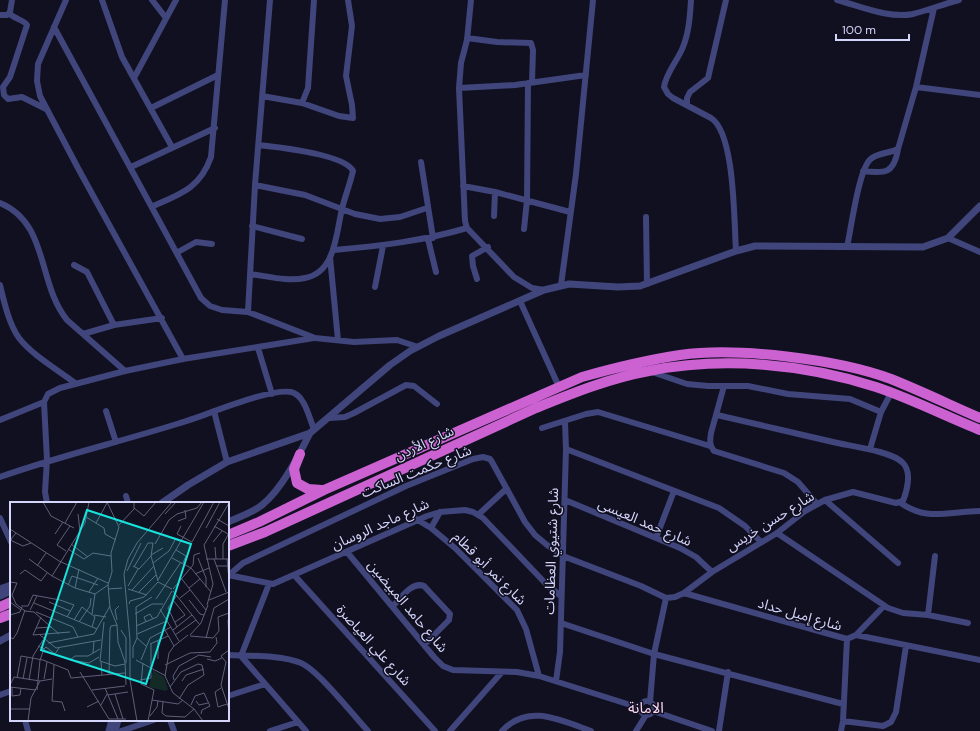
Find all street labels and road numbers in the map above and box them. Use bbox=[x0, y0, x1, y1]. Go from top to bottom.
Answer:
street label: شارع الأردن bbox=[391, 421, 457, 466]
street label: شارع حكمت الساكت bbox=[358, 441, 475, 503]
street label: شارع شتيوي العظامات bbox=[540, 487, 564, 615]
street label: شارع حسن خريس bbox=[723, 487, 818, 557]
street label: شارع ماجد الروسان bbox=[328, 494, 433, 555]
street label: شارع حمد العيسى bbox=[595, 494, 695, 552]
street label: شارع نمر أبو قطام bbox=[448, 527, 531, 610]
street label: شارع حامد المبيضين bbox=[362, 556, 452, 657]
street label: شارع إميل حداد bbox=[755, 593, 844, 637]
street label: شارع علي العياصرة bbox=[331, 601, 415, 691]

